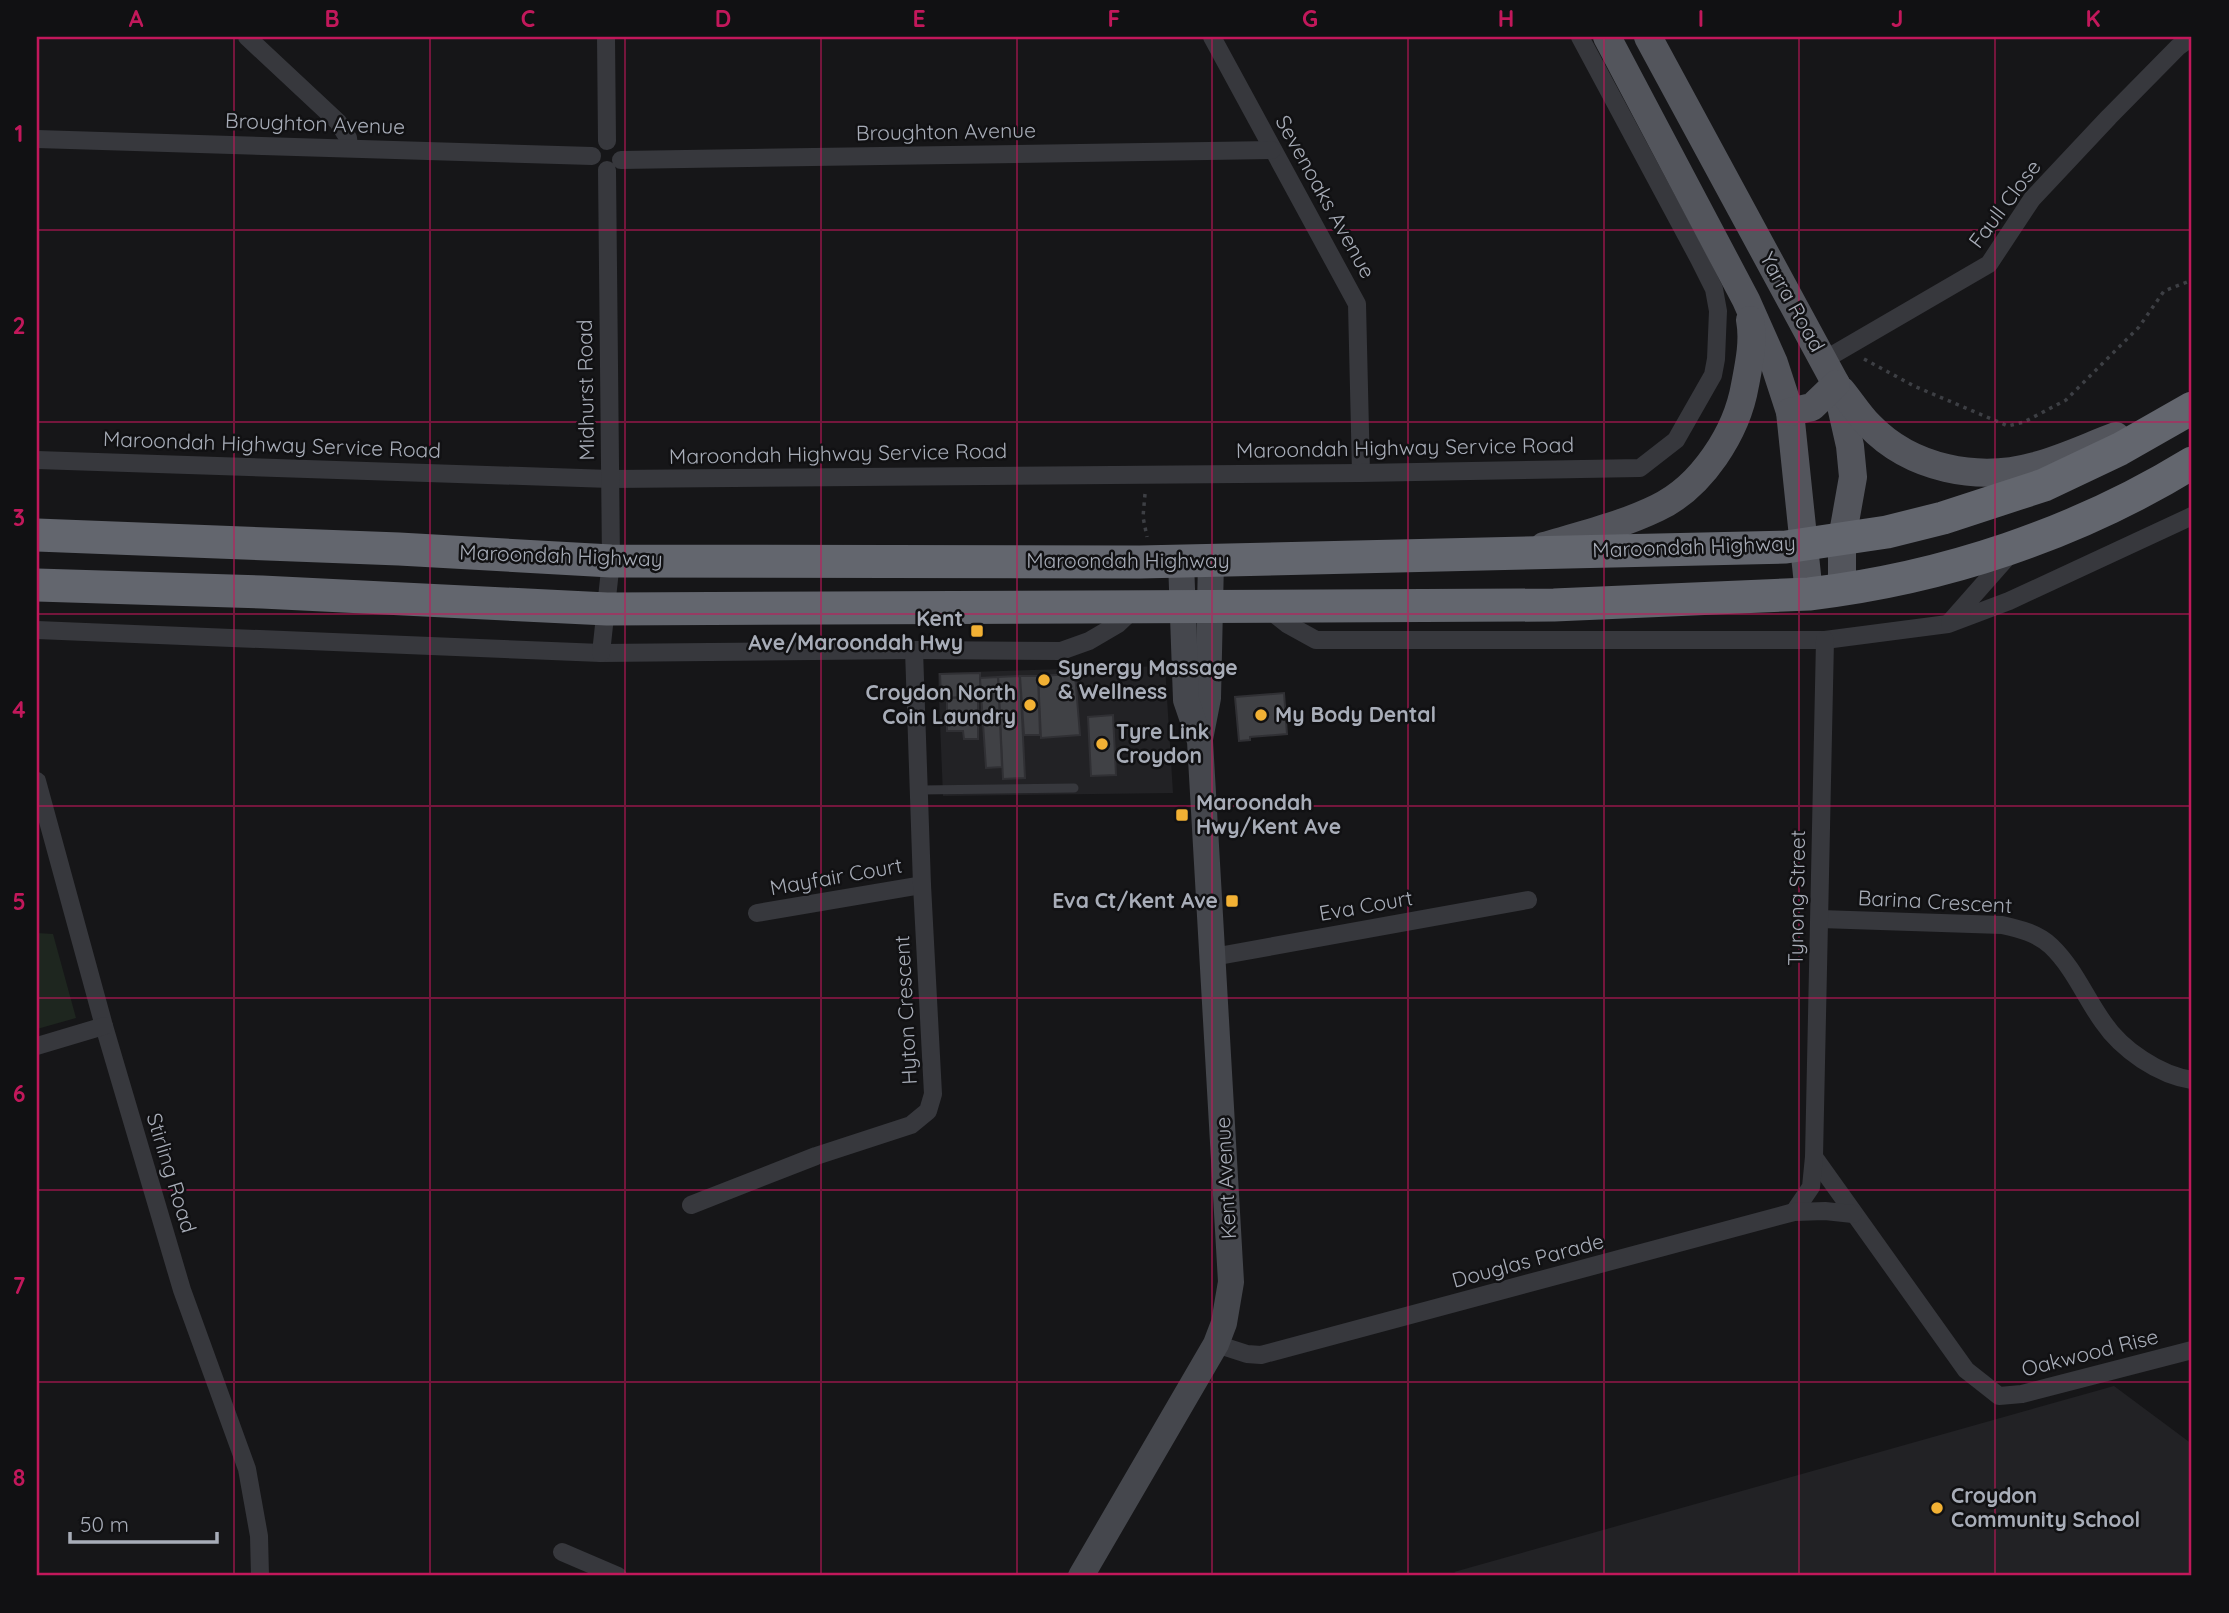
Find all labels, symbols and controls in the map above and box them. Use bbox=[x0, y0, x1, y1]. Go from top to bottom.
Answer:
text: A bbox=[129, 4, 144, 33]
text: B bbox=[324, 4, 340, 33]
text: C bbox=[521, 4, 535, 33]
text: D bbox=[715, 4, 731, 33]
text: E bbox=[912, 4, 926, 33]
text: F bbox=[1108, 4, 1120, 33]
text: G bbox=[1302, 4, 1318, 33]
text: H bbox=[1498, 4, 1514, 33]
text: I bbox=[1698, 4, 1704, 33]
text: J bbox=[1891, 4, 1903, 33]
text: K bbox=[2085, 4, 2101, 33]
street label: Broughton Avenue bbox=[225, 107, 406, 139]
street label: Sevenoaks Avenue bbox=[1270, 110, 1381, 283]
street label: Broughton Avenue bbox=[856, 116, 1036, 146]
text: 1 bbox=[15, 119, 23, 148]
street label: Faull Close bbox=[1963, 154, 2046, 253]
street label: Yarra Road bbox=[1755, 247, 1831, 356]
text: 2 bbox=[12, 311, 26, 340]
street label: Midhurst Road bbox=[571, 319, 599, 461]
street label: Maroondah Highway Service Road bbox=[103, 425, 442, 463]
street label: Maroondah Highway Service Road bbox=[1236, 431, 1574, 463]
street label: Maroondah Highway Service Road bbox=[669, 437, 1007, 469]
text: 3 bbox=[13, 503, 25, 532]
street label: Maroondah Highway bbox=[1592, 529, 1796, 563]
street label: Maroondah Highway bbox=[459, 538, 663, 572]
street label: Maroondah Highway bbox=[1026, 547, 1230, 573]
place label: Kent Ave/Maroondah Hwy bbox=[748, 605, 963, 655]
marker: Kent Ave/Maroondah Hwy bbox=[969, 623, 985, 639]
place label: Synergy Massage & Wellness bbox=[1058, 654, 1238, 704]
marker: Synergy Massage & Wellness bbox=[1036, 672, 1052, 688]
place label: Croydon North Coin Laundry bbox=[866, 679, 1016, 729]
text: 4 bbox=[12, 695, 26, 724]
marker: Croydon North Coin Laundry bbox=[1022, 697, 1038, 713]
place label: My Body Dental bbox=[1275, 701, 1436, 727]
marker: My Body Dental bbox=[1253, 707, 1269, 723]
place label: Tyre Link Croydon bbox=[1116, 718, 1209, 768]
marker: Tyre Link Croydon bbox=[1094, 736, 1110, 752]
place label: Maroondah Hwy/Kent Ave bbox=[1196, 789, 1341, 839]
marker: Maroondah Hwy/Kent Ave bbox=[1174, 807, 1190, 823]
street label: Tynong Street bbox=[1782, 830, 1810, 966]
street label: Mayfair Court bbox=[768, 852, 904, 900]
street label: Eva Court bbox=[1317, 884, 1415, 926]
street label: Barina Crescent bbox=[1857, 884, 2013, 918]
text: 5 bbox=[12, 887, 26, 916]
place label: Eva Ct/Kent Ave bbox=[1052, 887, 1218, 913]
marker: Eva Ct/Kent Ave bbox=[1224, 893, 1240, 909]
street label: Hyton Crescent bbox=[888, 935, 922, 1085]
text: 6 bbox=[13, 1079, 25, 1108]
street label: Stirling Road bbox=[141, 1110, 203, 1236]
street label: Kent Avenue bbox=[1209, 1116, 1241, 1240]
street label: Douglas Parade bbox=[1449, 1227, 1607, 1293]
text: 7 bbox=[13, 1271, 26, 1300]
street label: Oakwood Rise bbox=[2019, 1322, 2161, 1382]
text: 8 bbox=[13, 1463, 25, 1492]
place label: Croydon Community School bbox=[1951, 1482, 2140, 1532]
marker: Croydon Community School bbox=[1929, 1500, 1945, 1516]
scale bar bbox=[70, 1501, 217, 1545]
text: 50 m bbox=[80, 1511, 129, 1537]

